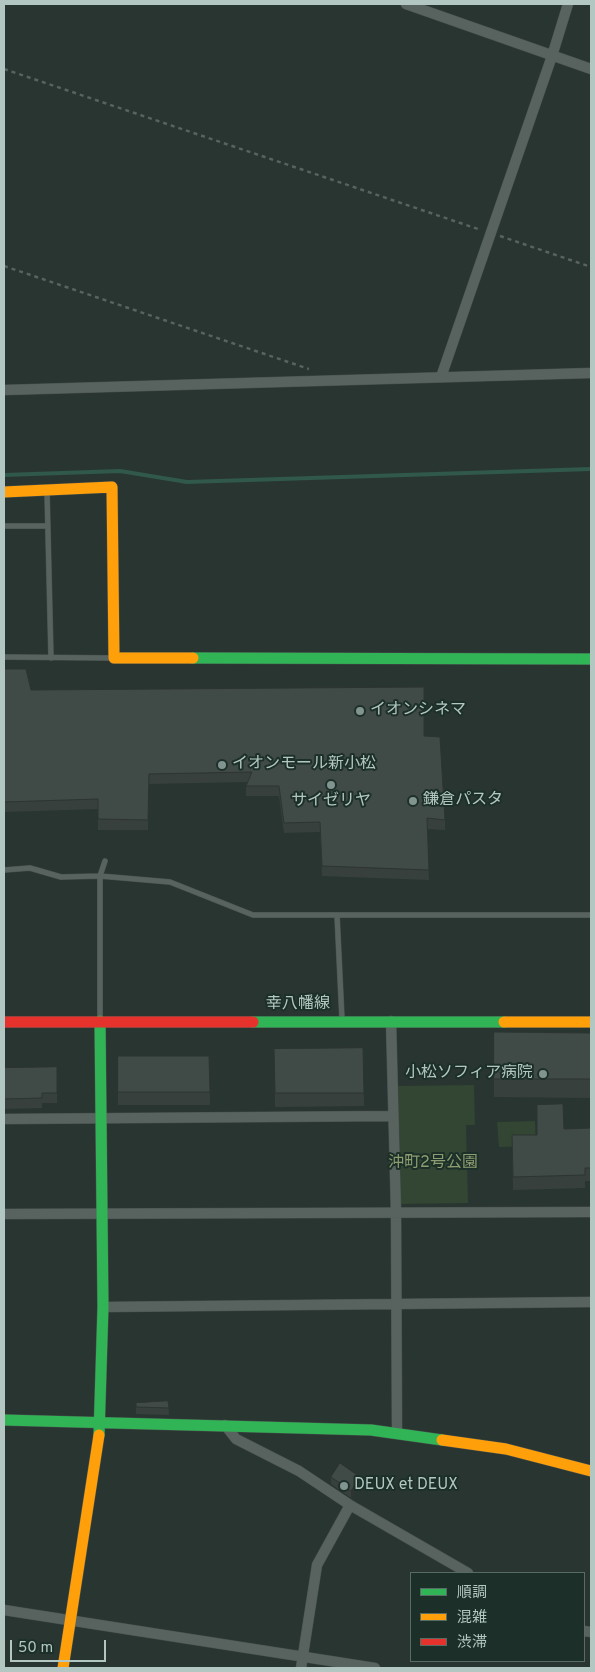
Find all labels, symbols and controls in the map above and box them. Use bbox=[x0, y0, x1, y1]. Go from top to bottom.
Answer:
place label: イオンシネマ bbox=[370, 701, 466, 721]
marker: イオンシネマ bbox=[354, 705, 366, 717]
place label: イオンモール新小松 bbox=[232, 755, 376, 775]
marker: イオンモール新小松 bbox=[216, 759, 228, 771]
marker: サイゼリヤ bbox=[325, 779, 337, 791]
place label: 鎌倉パスタ bbox=[423, 791, 503, 811]
place label: サイゼリヤ bbox=[291, 792, 371, 812]
marker: 鎌倉パスタ bbox=[407, 795, 419, 807]
street label: 幸八幡線 bbox=[266, 995, 330, 1015]
place label: 小松ソフィア病院 bbox=[405, 1064, 533, 1084]
marker: 小松ソフィア病院 bbox=[537, 1068, 549, 1080]
park label: 沖町2号公園 bbox=[388, 1154, 478, 1174]
place label: DEUX et DEUX bbox=[354, 1476, 458, 1496]
marker: DEUX et DEUX bbox=[338, 1480, 350, 1492]
legend bbox=[410, 1572, 585, 1662]
text: 順調 bbox=[457, 1584, 487, 1603]
text: 混雑 bbox=[457, 1609, 487, 1628]
scale bar bbox=[12, 1630, 109, 1662]
text: 渋滞 bbox=[457, 1634, 487, 1653]
text: 50 m bbox=[18, 1639, 53, 1658]

